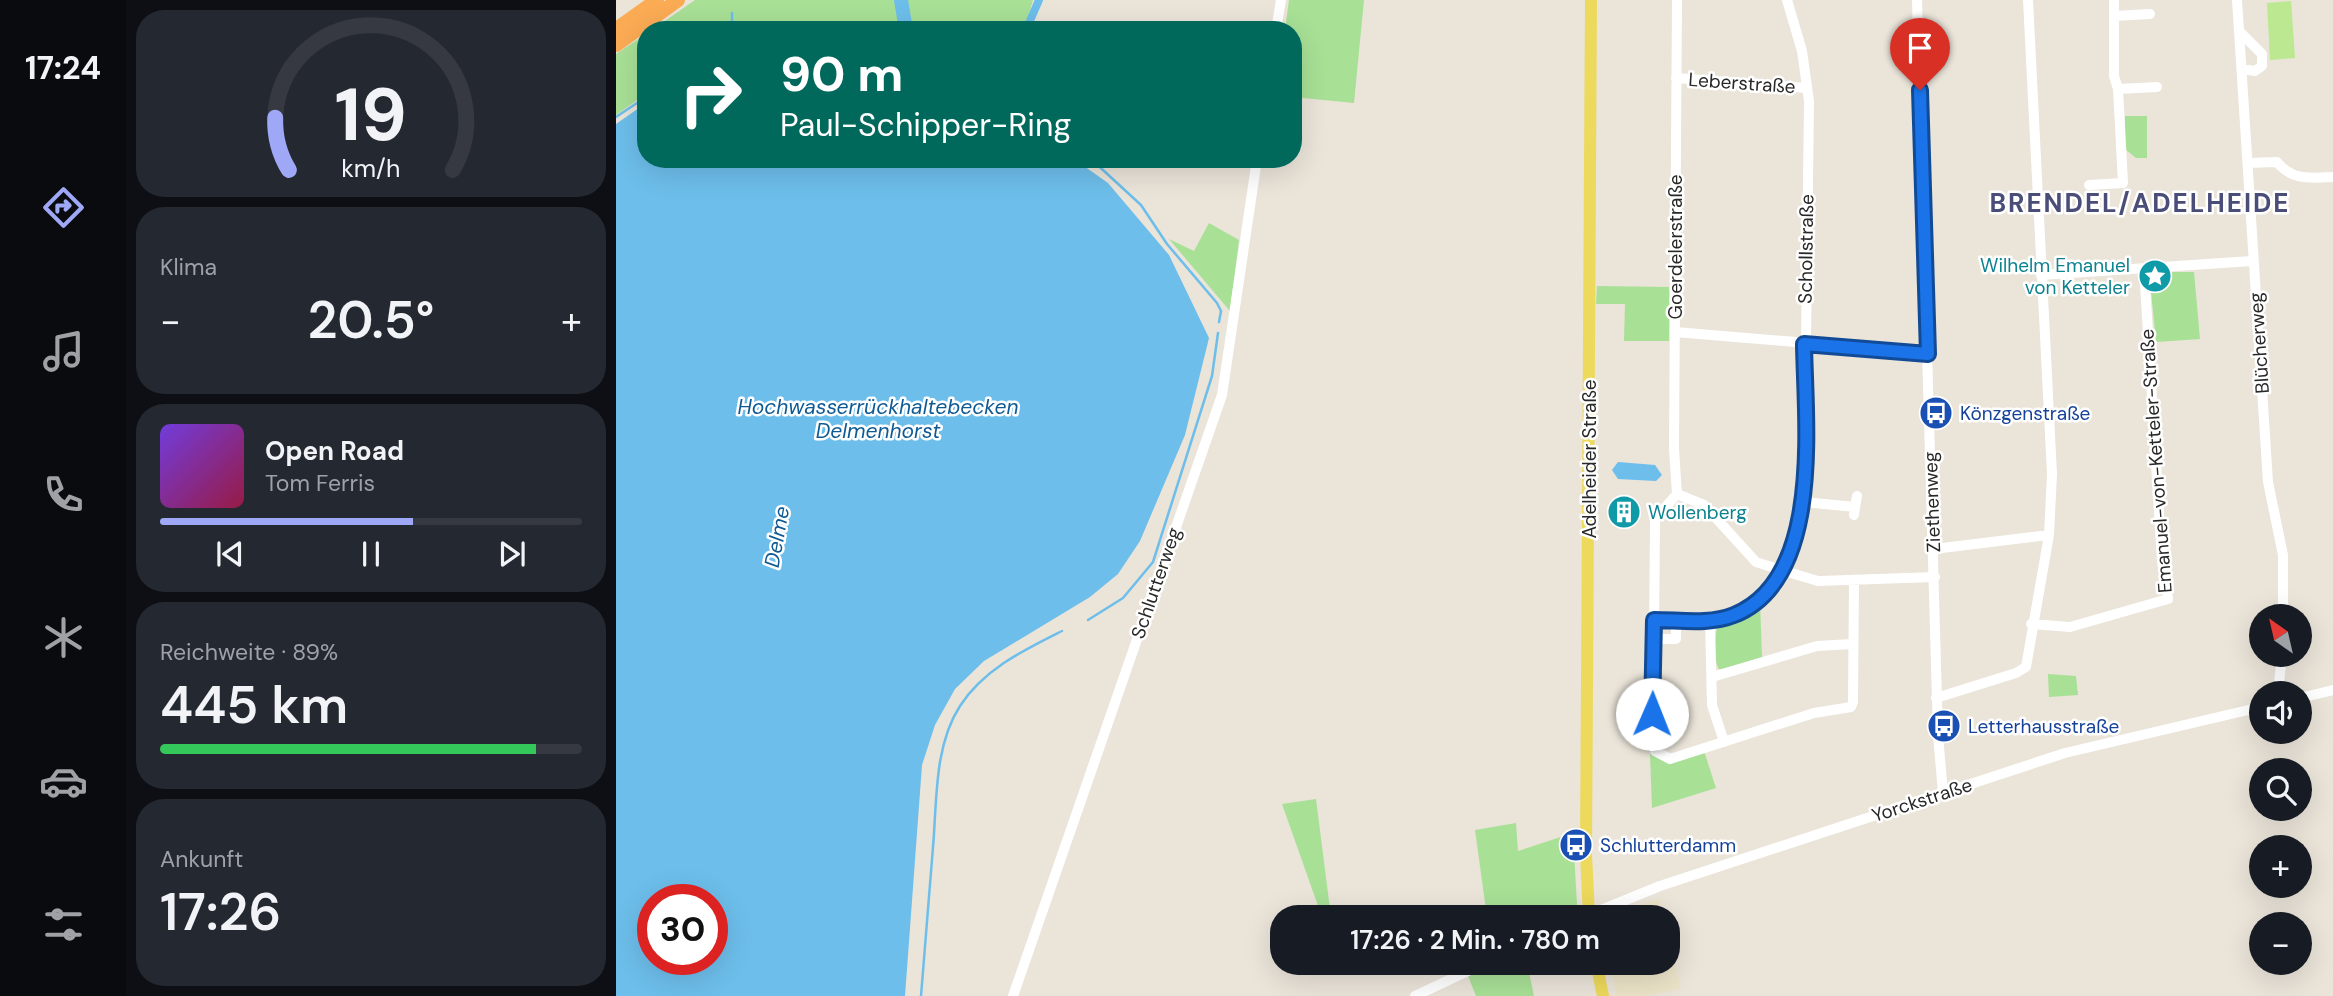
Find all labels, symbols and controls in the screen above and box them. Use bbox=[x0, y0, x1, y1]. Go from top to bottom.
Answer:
pin bbox=[1890, 18, 1950, 90]
icon: arrive bbox=[1901, 29, 1939, 67]
text: 90 m bbox=[780, 42, 903, 106]
text: 17:24 bbox=[25, 47, 101, 89]
icon: right bbox=[665, 49, 756, 140]
street label: Leberstraße bbox=[1688, 67, 1796, 99]
text: 19 bbox=[335, 68, 407, 163]
text: Paul-Schipper-Ring bbox=[780, 104, 1071, 146]
text: km/h bbox=[341, 151, 401, 184]
street label: Goerdelerstraße bbox=[1663, 175, 1688, 319]
icon: directions bbox=[39, 183, 88, 232]
district label: BRENDEL/ADELHEIDE bbox=[1989, 186, 2291, 220]
street label: Schollstraße bbox=[1793, 194, 1819, 304]
text: Klima bbox=[160, 252, 217, 282]
place label: Wilhelm Emanuel von Ketteler bbox=[1980, 253, 2130, 300]
place icon: Wilhelm Emanuel von Ketteler bbox=[2136, 257, 2174, 295]
text: 20.5° bbox=[308, 286, 434, 354]
street label: Blücherweg bbox=[2243, 291, 2275, 395]
text: − bbox=[160, 296, 181, 346]
text: + bbox=[561, 296, 582, 346]
icon: music bbox=[39, 327, 88, 376]
street label: Emanuel-von-Ketteler-Straße bbox=[2134, 328, 2178, 594]
street label: Adelheider Straße bbox=[1577, 379, 1602, 539]
water label: Hochwasserrückhaltebecken Delmenhorst bbox=[737, 393, 1019, 445]
bus stop icon: Könzgenstraße bbox=[1917, 394, 1955, 432]
place label: Könzgenstraße bbox=[1960, 401, 2090, 426]
text: Open Road bbox=[265, 434, 404, 468]
street label: Ziethenweg bbox=[1918, 451, 1946, 553]
text: Tom Ferris bbox=[265, 468, 375, 498]
icon: phone bbox=[39, 470, 88, 519]
building icon: Wollenberg bbox=[1605, 493, 1643, 531]
place label: Wollenberg bbox=[1648, 500, 1747, 525]
water label: Delme bbox=[758, 504, 796, 570]
street label: Schlutterweg bbox=[1125, 524, 1187, 642]
icon: previous bbox=[211, 535, 249, 573]
icon: pause bbox=[352, 535, 390, 573]
icon: next bbox=[493, 535, 531, 573]
north arrow bbox=[2249, 604, 2312, 667]
map controls bbox=[2249, 604, 2312, 975]
icon: climate bbox=[39, 613, 88, 662]
text: Reichweite · 89% bbox=[160, 637, 338, 667]
text: 445 km bbox=[160, 671, 348, 739]
position arrow bbox=[1615, 677, 1689, 751]
button: sound bbox=[2249, 681, 2312, 744]
bus stop icon: Letterhausstraße bbox=[1925, 707, 1963, 745]
place label: Letterhausstraße bbox=[1968, 714, 2119, 739]
icon: car bbox=[39, 757, 88, 806]
button: search bbox=[2249, 758, 2312, 821]
street label: Yorckstraße bbox=[1869, 772, 1975, 828]
bus stop icon: Schlutterdamm bbox=[1557, 826, 1595, 864]
place label: Schlutterdamm bbox=[1600, 833, 1736, 858]
button: + bbox=[2249, 835, 2312, 898]
text: Ankunft bbox=[160, 844, 243, 874]
text: 17:26 bbox=[160, 878, 281, 946]
speed limit sign: 30 bbox=[637, 884, 728, 975]
icon: filters bbox=[39, 900, 88, 949]
button: − bbox=[2249, 912, 2312, 975]
text: 17:26 · 2 Min. · 780 m bbox=[1350, 923, 1600, 957]

